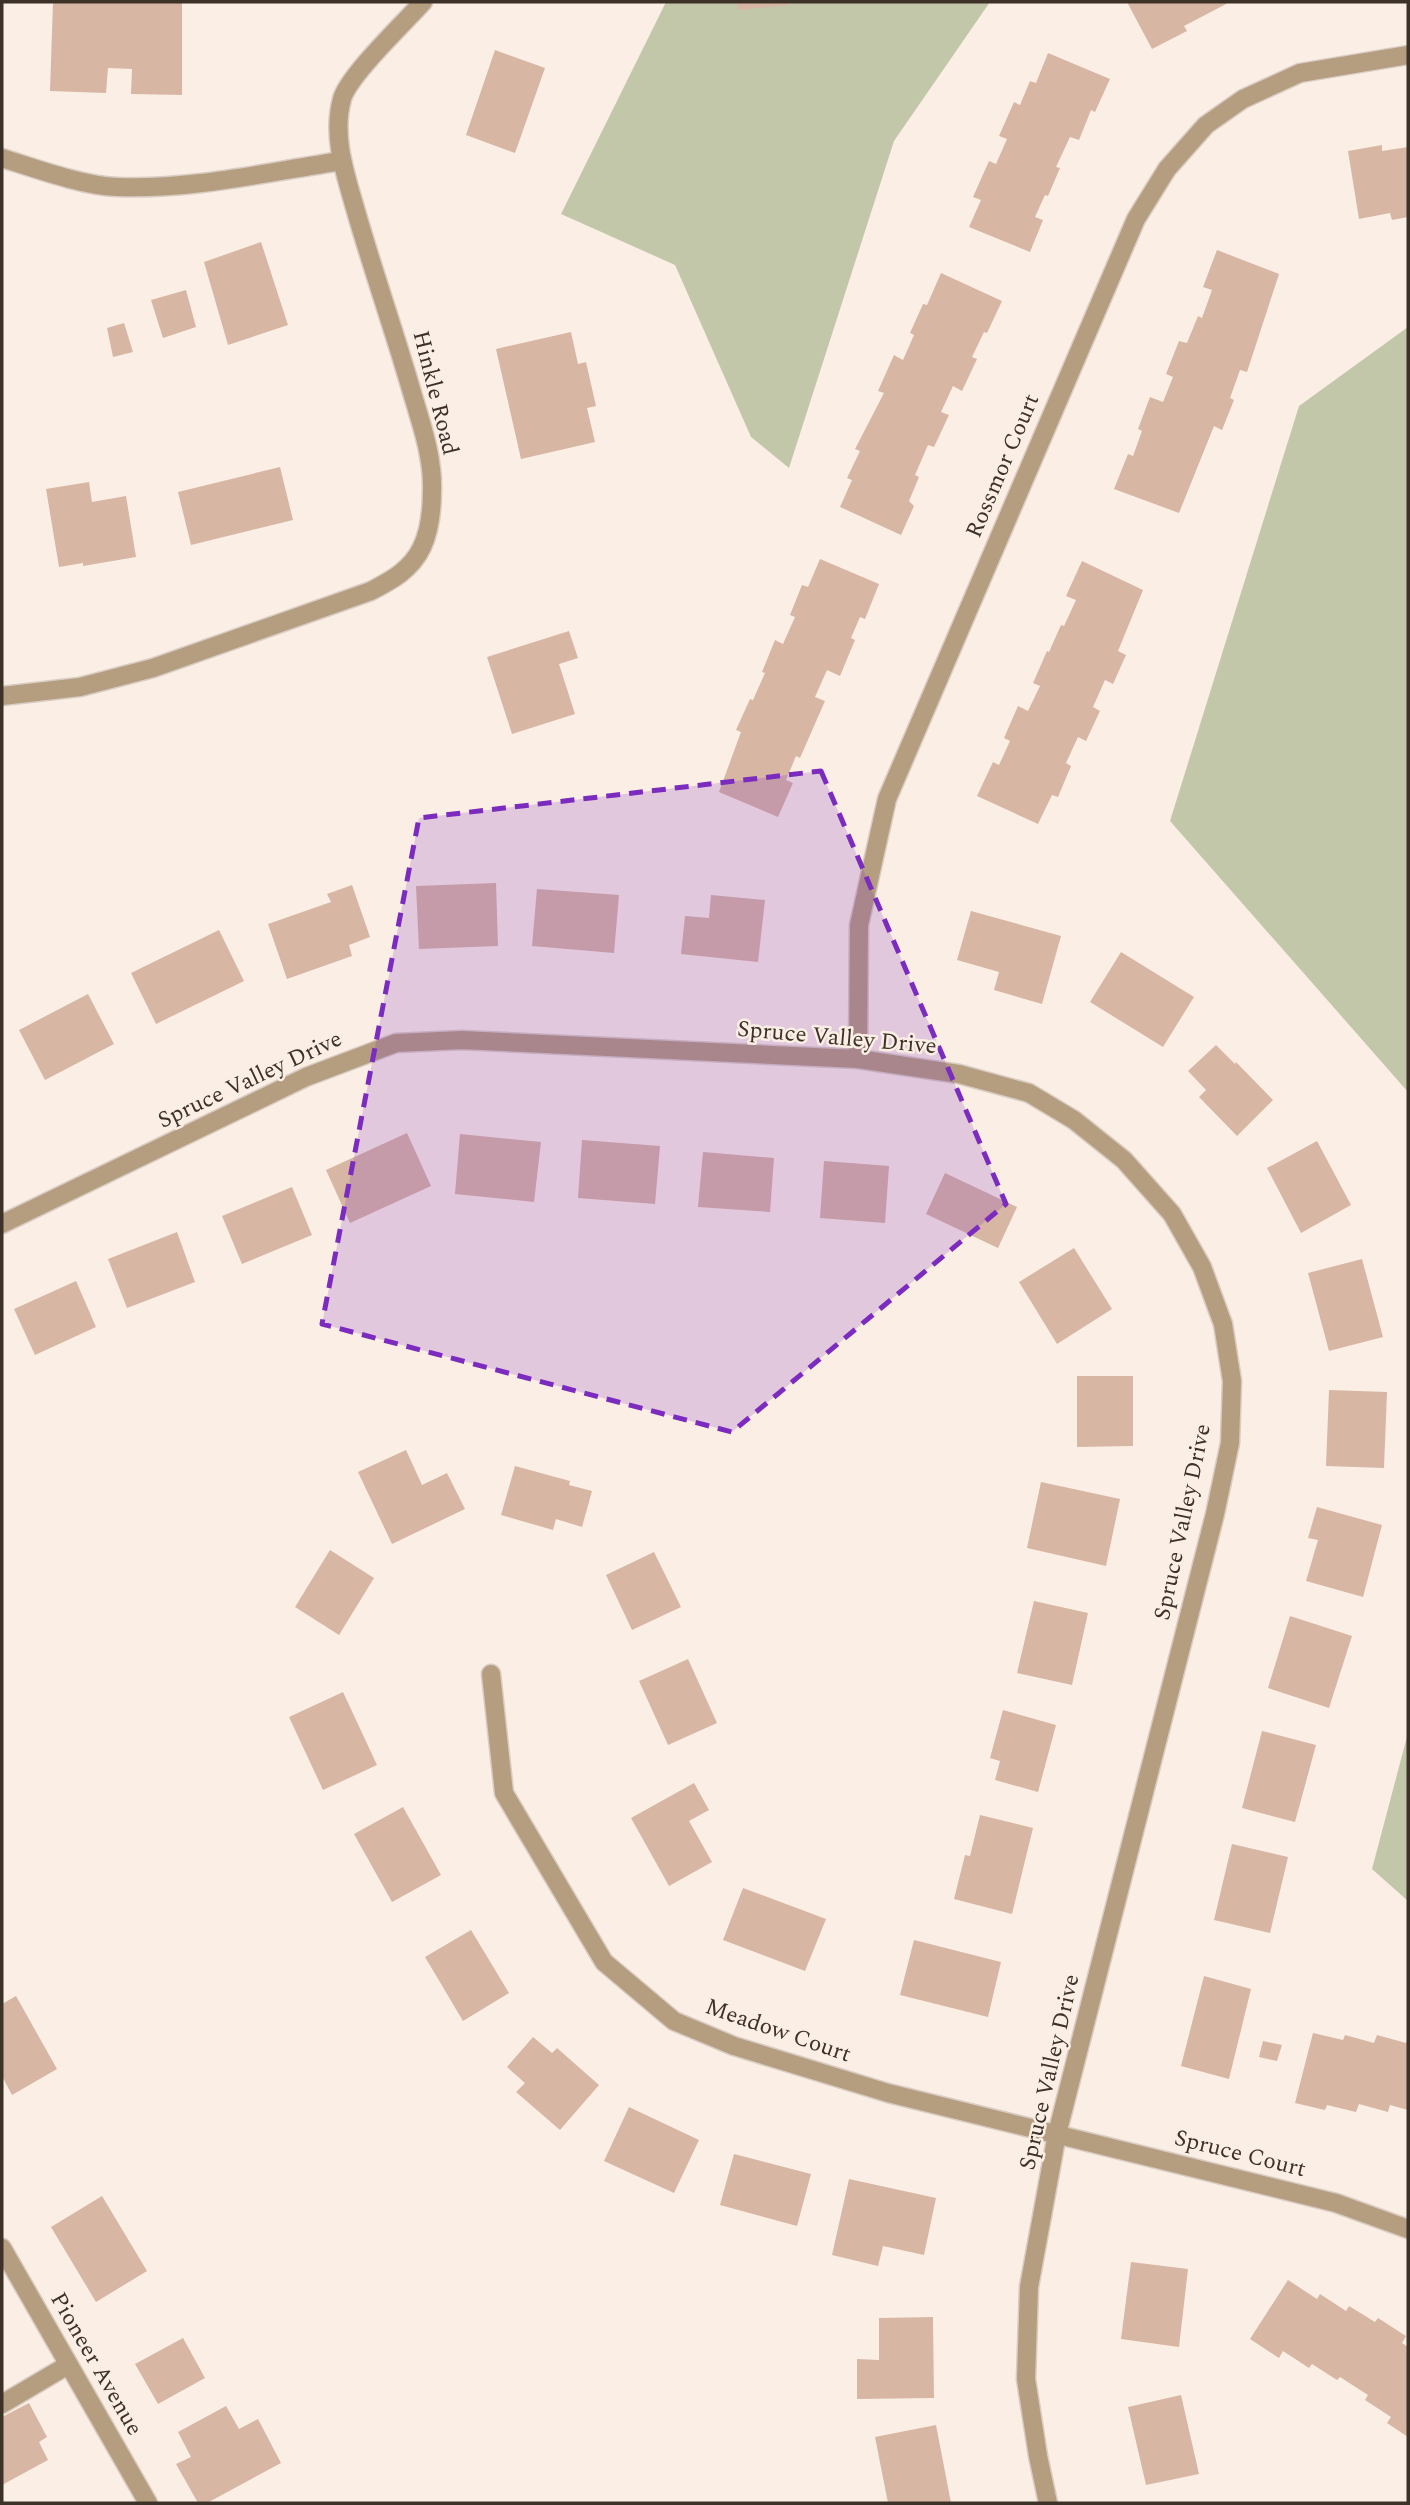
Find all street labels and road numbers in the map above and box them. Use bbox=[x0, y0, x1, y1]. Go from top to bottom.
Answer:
street label: Hinkle Road bbox=[403, 327, 467, 459]
street label: Rossmor Court bbox=[957, 388, 1049, 544]
street label: Spruce Valley Drive bbox=[736, 1012, 938, 1064]
street label: Spruce Valley Drive bbox=[152, 1022, 348, 1138]
street label: Spruce Valley Drive bbox=[1145, 1421, 1221, 1623]
street label: Spruce Valley Drive bbox=[1010, 1971, 1090, 2173]
street label: Meadow Court bbox=[700, 1990, 856, 2072]
street label: Spruce Court bbox=[1171, 2121, 1309, 2187]
street label: Pioneer Avenue bbox=[41, 2286, 151, 2442]

